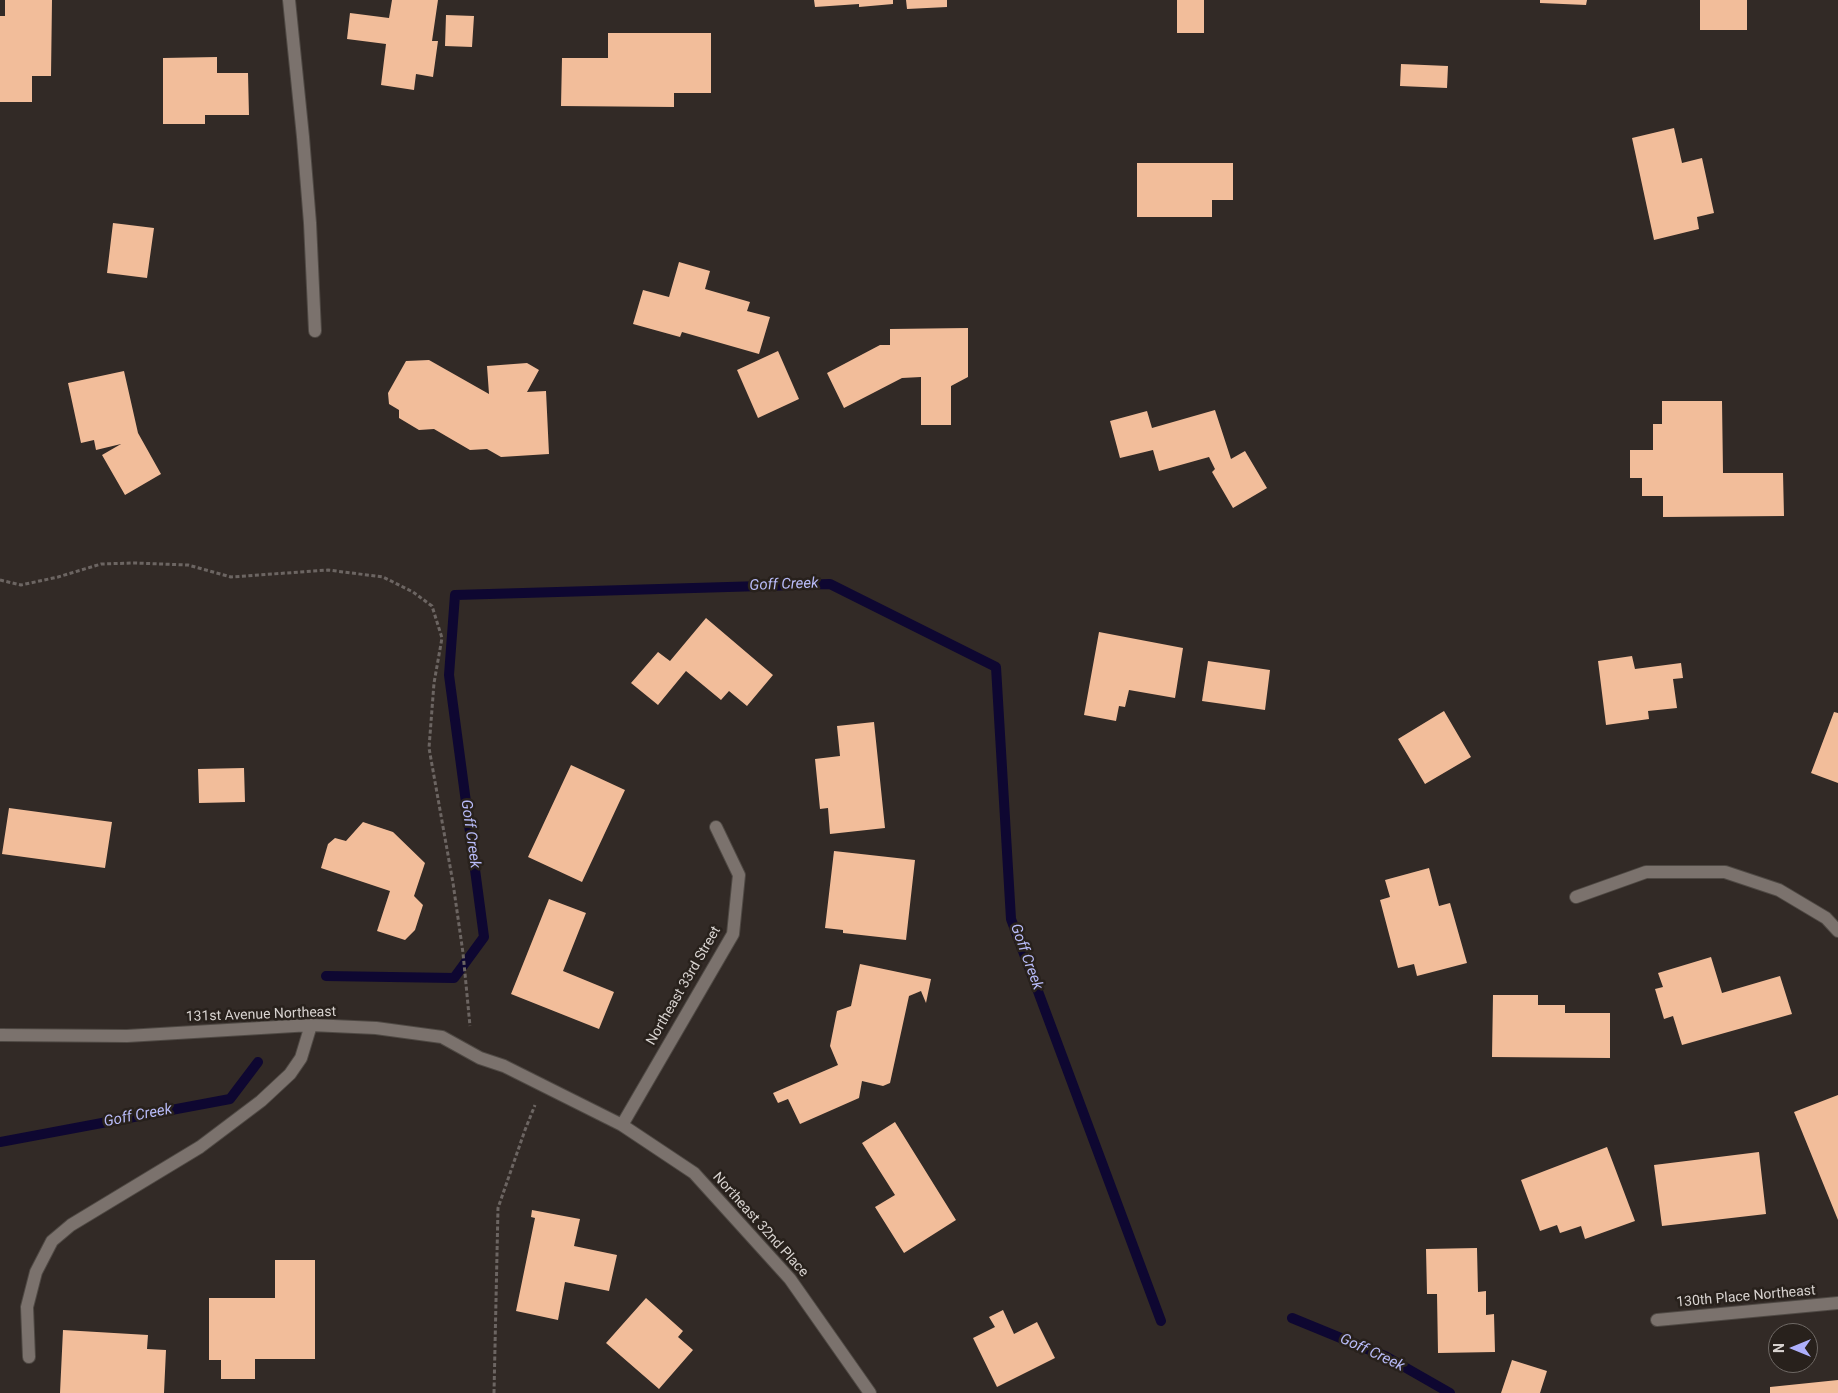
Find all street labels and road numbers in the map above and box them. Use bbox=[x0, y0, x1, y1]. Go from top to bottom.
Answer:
street label: Northeast 33rd Street bbox=[643, 924, 725, 1048]
street label: 131st Avenue Northeast bbox=[186, 1004, 336, 1026]
street label: Northeast 32nd Place bbox=[709, 1169, 811, 1281]
street label: 130th Place Northeast bbox=[1676, 1283, 1816, 1311]

